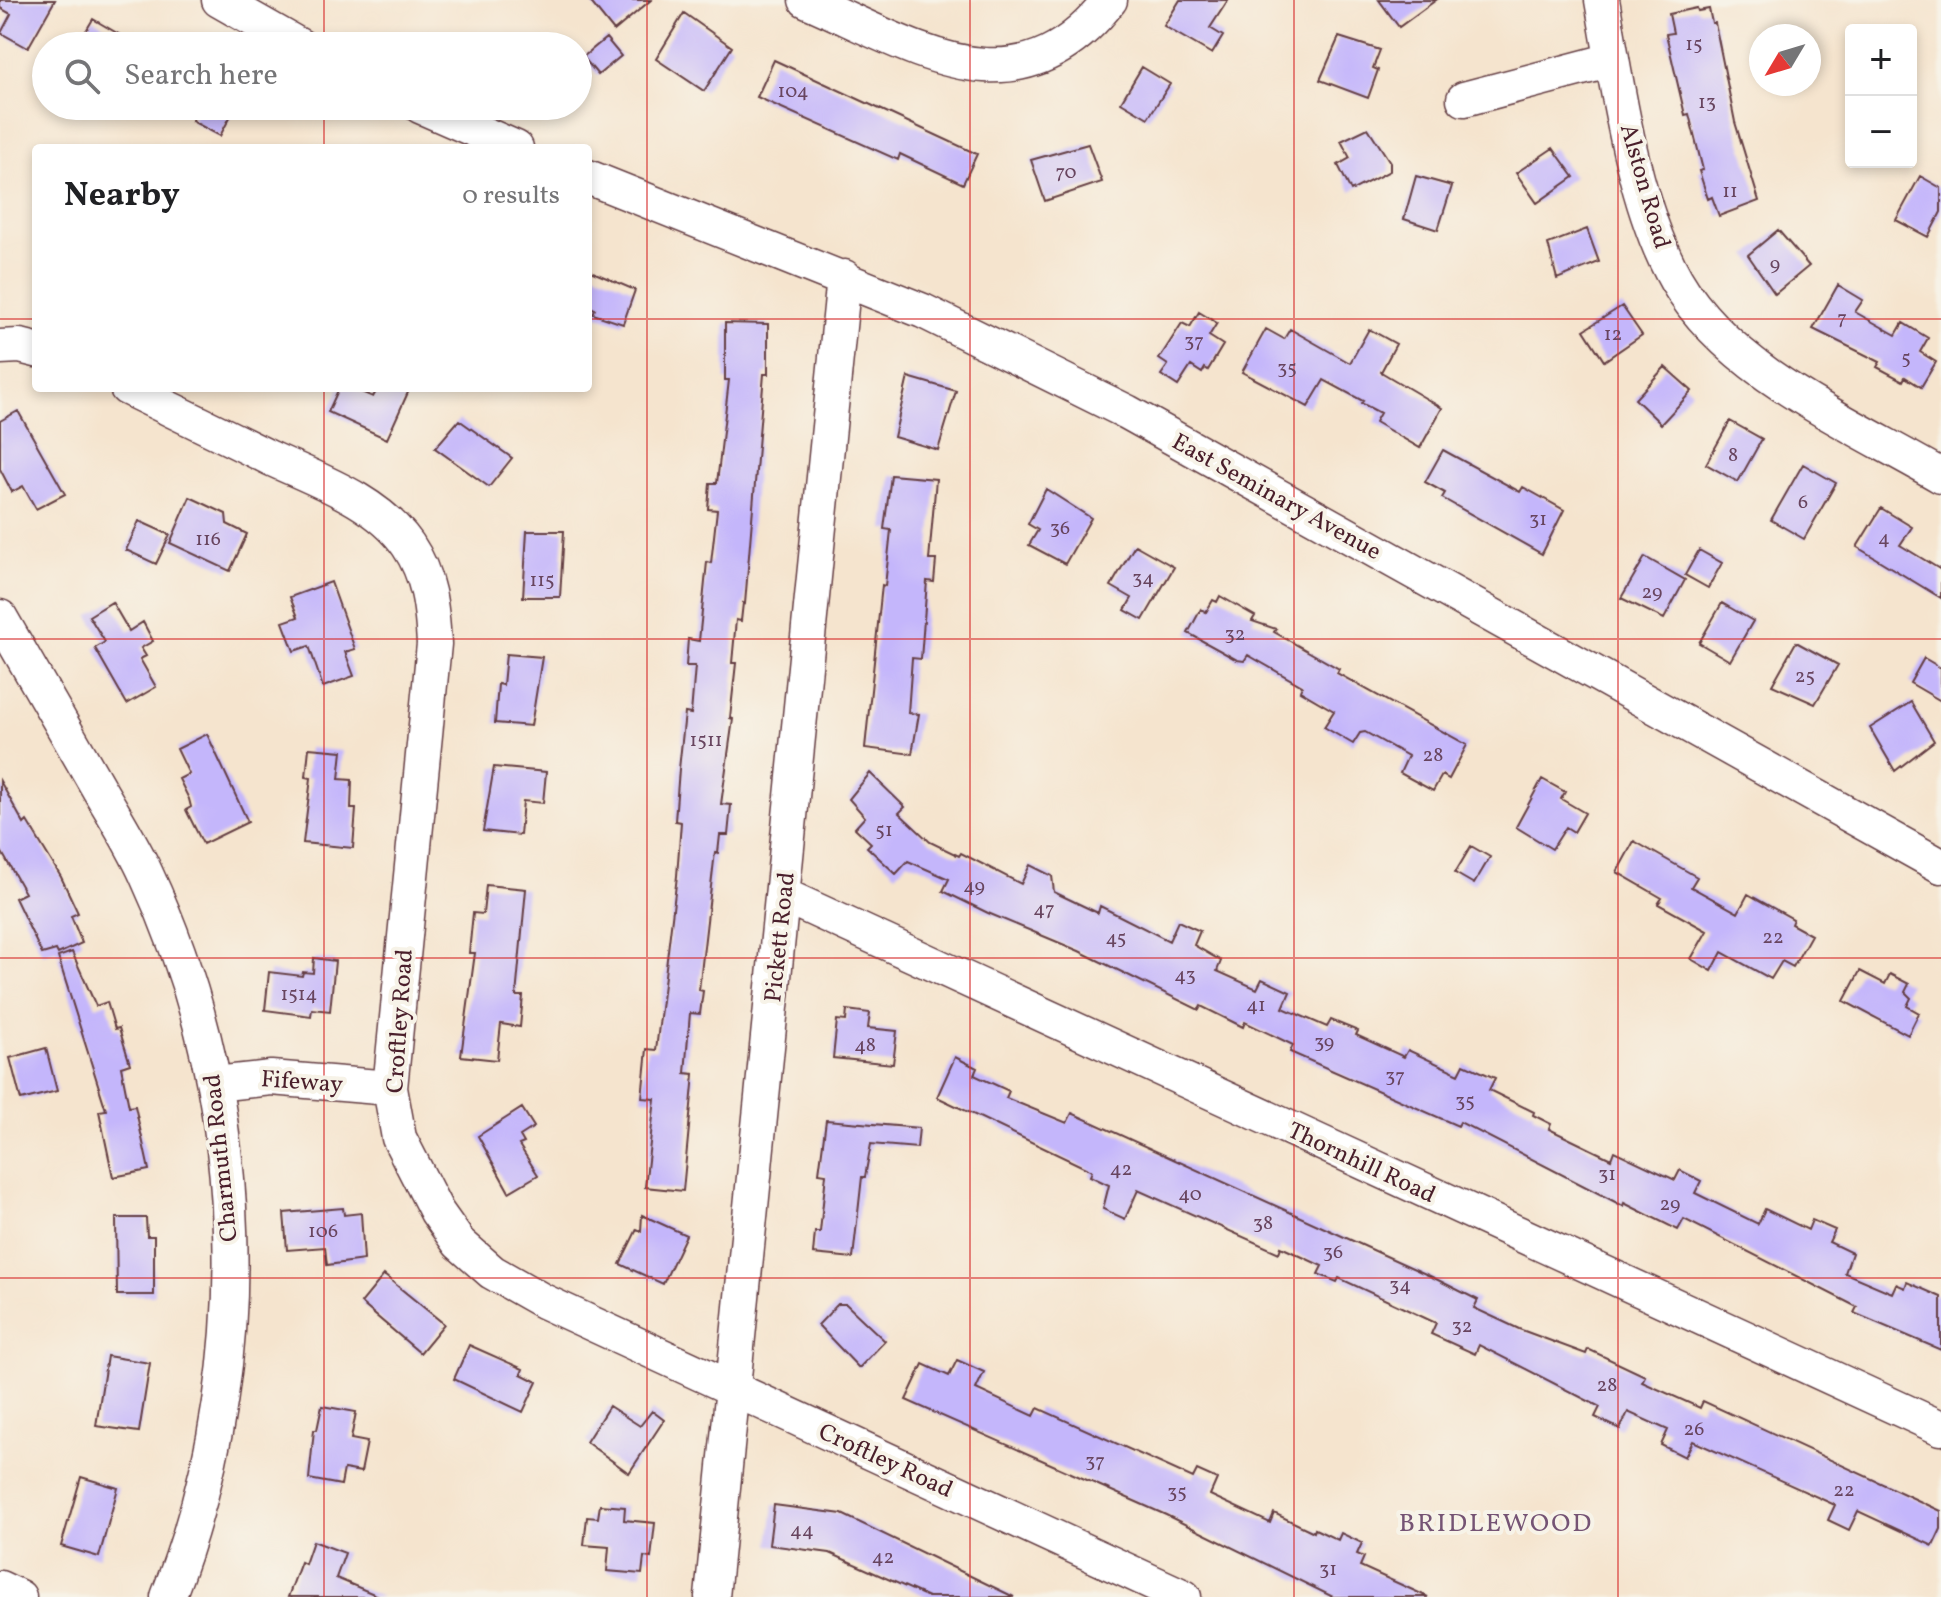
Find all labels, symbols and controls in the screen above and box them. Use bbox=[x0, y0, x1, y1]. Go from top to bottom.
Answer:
north arrow bbox=[1749, 24, 1821, 96]
map controls bbox=[1845, 24, 1917, 168]
button: + bbox=[1845, 24, 1917, 96]
house number: 15 bbox=[1685, 31, 1703, 59]
search box bbox=[32, 32, 592, 120]
icon: search bbox=[60, 54, 104, 98]
text: Search here bbox=[124, 55, 278, 97]
house number: 104 bbox=[777, 78, 809, 106]
house number: 13 bbox=[1698, 89, 1716, 117]
button: − bbox=[1845, 96, 1917, 168]
street label: Alston Road bbox=[1610, 120, 1678, 253]
house number: 70 bbox=[1056, 159, 1076, 187]
text: Nearby bbox=[64, 173, 180, 220]
text: 0 results bbox=[462, 178, 560, 214]
house number: 11 bbox=[1722, 178, 1738, 206]
house number: 9 bbox=[1770, 251, 1780, 279]
house number: 7 bbox=[1837, 305, 1847, 333]
house number: 12 bbox=[1604, 321, 1622, 349]
house number: 37 bbox=[1184, 328, 1204, 356]
house number: 5 bbox=[1901, 345, 1911, 373]
house number: 35 bbox=[1277, 355, 1297, 383]
street label: East Seminary Avenue bbox=[1165, 426, 1387, 570]
house number: 8 bbox=[1728, 442, 1738, 470]
house number: 6 bbox=[1798, 489, 1808, 517]
house number: 31 bbox=[1529, 506, 1547, 534]
house number: 36 bbox=[1050, 515, 1070, 543]
house number: 4 bbox=[1878, 525, 1890, 553]
house number: 116 bbox=[195, 526, 221, 554]
house number: 34 bbox=[1132, 565, 1154, 593]
house number: 115 bbox=[529, 567, 555, 595]
house number: 29 bbox=[1642, 579, 1662, 607]
house number: 32 bbox=[1225, 621, 1246, 649]
house number: 25 bbox=[1795, 663, 1815, 691]
house number: 1511 bbox=[690, 727, 722, 755]
house number: 28 bbox=[1423, 742, 1443, 770]
house number: 51 bbox=[875, 817, 893, 845]
street label: Pickett Road bbox=[757, 870, 805, 1004]
house number: 49 bbox=[963, 873, 985, 901]
house number: 47 bbox=[1033, 896, 1055, 924]
house number: 22 bbox=[1762, 924, 1784, 952]
house number: 45 bbox=[1106, 925, 1126, 953]
street label: Croftley Road bbox=[379, 948, 423, 1094]
house number: 43 bbox=[1174, 962, 1196, 990]
house number: 1514 bbox=[280, 981, 318, 1009]
house number: 41 bbox=[1246, 992, 1266, 1020]
house number: 39 bbox=[1314, 1029, 1334, 1057]
house number: 48 bbox=[854, 1032, 876, 1060]
street label: Fifeway bbox=[260, 1063, 344, 1103]
house number: 37 bbox=[1385, 1063, 1405, 1091]
street label: Charmuth Road bbox=[196, 1072, 248, 1243]
house number: 35 bbox=[1455, 1088, 1475, 1116]
street label: Thornhill Road bbox=[1282, 1115, 1441, 1213]
house number: 42 bbox=[1110, 1156, 1132, 1184]
house number: 31 bbox=[1598, 1161, 1616, 1189]
house number: 40 bbox=[1178, 1181, 1202, 1209]
house number: 29 bbox=[1660, 1191, 1680, 1219]
house number: 38 bbox=[1253, 1210, 1273, 1238]
house number: 106 bbox=[308, 1218, 338, 1246]
house number: 36 bbox=[1323, 1239, 1343, 1267]
house number: 34 bbox=[1389, 1272, 1411, 1300]
house number: 32 bbox=[1452, 1313, 1473, 1341]
house number: 28 bbox=[1597, 1372, 1617, 1400]
street label: Croftley Road bbox=[812, 1416, 958, 1508]
house number: 26 bbox=[1684, 1416, 1704, 1444]
house number: 37 bbox=[1085, 1448, 1105, 1476]
house number: 22 bbox=[1833, 1477, 1855, 1505]
house number: 35 bbox=[1167, 1479, 1187, 1507]
district label: BRIDLEWOOD bbox=[1399, 1506, 1593, 1542]
house number: 44 bbox=[790, 1517, 814, 1545]
house number: 42 bbox=[872, 1544, 894, 1572]
house number: 31 bbox=[1319, 1556, 1337, 1584]

